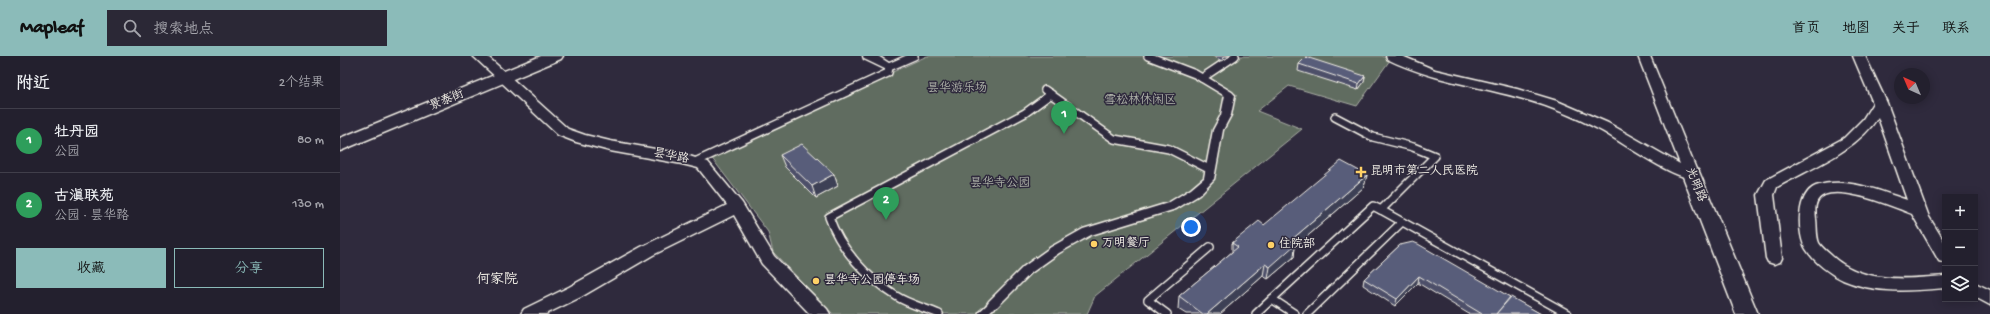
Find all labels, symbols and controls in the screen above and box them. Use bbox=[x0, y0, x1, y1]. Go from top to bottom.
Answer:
search box bbox=[107, 10, 387, 46]
text: Mapleaf bbox=[20, 17, 83, 40]
icon: search bbox=[121, 17, 143, 39]
text: 搜索地点 bbox=[153, 21, 213, 39]
text: 首页 bbox=[1792, 21, 1820, 38]
text: 地图 bbox=[1842, 21, 1870, 38]
text: 关于 bbox=[1892, 21, 1920, 38]
text: 联系 bbox=[1942, 21, 1970, 38]
north arrow bbox=[1894, 68, 1930, 104]
text: 附近 bbox=[16, 75, 50, 95]
text: 2个结果 bbox=[279, 76, 324, 91]
park label: 昙华游乐场 bbox=[927, 81, 987, 96]
street label: 景泰街 bbox=[427, 87, 466, 114]
park label: 雪松林休闲区 bbox=[1104, 93, 1176, 108]
pin: 1 bbox=[1051, 101, 1077, 134]
text: 牡丹园 bbox=[54, 124, 99, 142]
text: 1 bbox=[26, 133, 32, 148]
text: 80 m bbox=[297, 133, 324, 148]
text: 公园 bbox=[54, 145, 80, 160]
street label: 昙华路 bbox=[652, 146, 690, 167]
place label: 昆明市第二人民医院 bbox=[1370, 163, 1478, 179]
street label: 光明路 bbox=[1682, 165, 1709, 204]
marker: 昆明市第二人民医院 bbox=[1355, 166, 1367, 178]
park label: 昙华寺公园 bbox=[970, 176, 1030, 191]
pin: 2 bbox=[873, 187, 899, 220]
text: 古滇联苑 bbox=[54, 188, 114, 206]
map controls bbox=[1942, 194, 1978, 302]
button: + bbox=[1942, 194, 1978, 230]
text: 2 bbox=[26, 197, 32, 212]
text: 130 m bbox=[292, 197, 324, 212]
text: 公园 · 昙华路 bbox=[54, 209, 129, 224]
your location bbox=[1181, 217, 1201, 237]
button: − bbox=[1942, 230, 1978, 266]
place label: 万明餐厅 bbox=[1102, 236, 1150, 251]
place label: 住院部 bbox=[1279, 236, 1315, 252]
marker: 万明餐厅 bbox=[1089, 239, 1099, 249]
marker: 住院部 bbox=[1266, 240, 1276, 250]
button: 收藏 bbox=[16, 248, 166, 288]
button: 分享 bbox=[174, 248, 324, 288]
button: layers bbox=[1942, 266, 1978, 302]
district label: 何家院 bbox=[476, 271, 518, 289]
place label: 昙华寺公园停车场 bbox=[824, 273, 920, 288]
marker: 昙华寺公园停车场 bbox=[811, 276, 821, 286]

